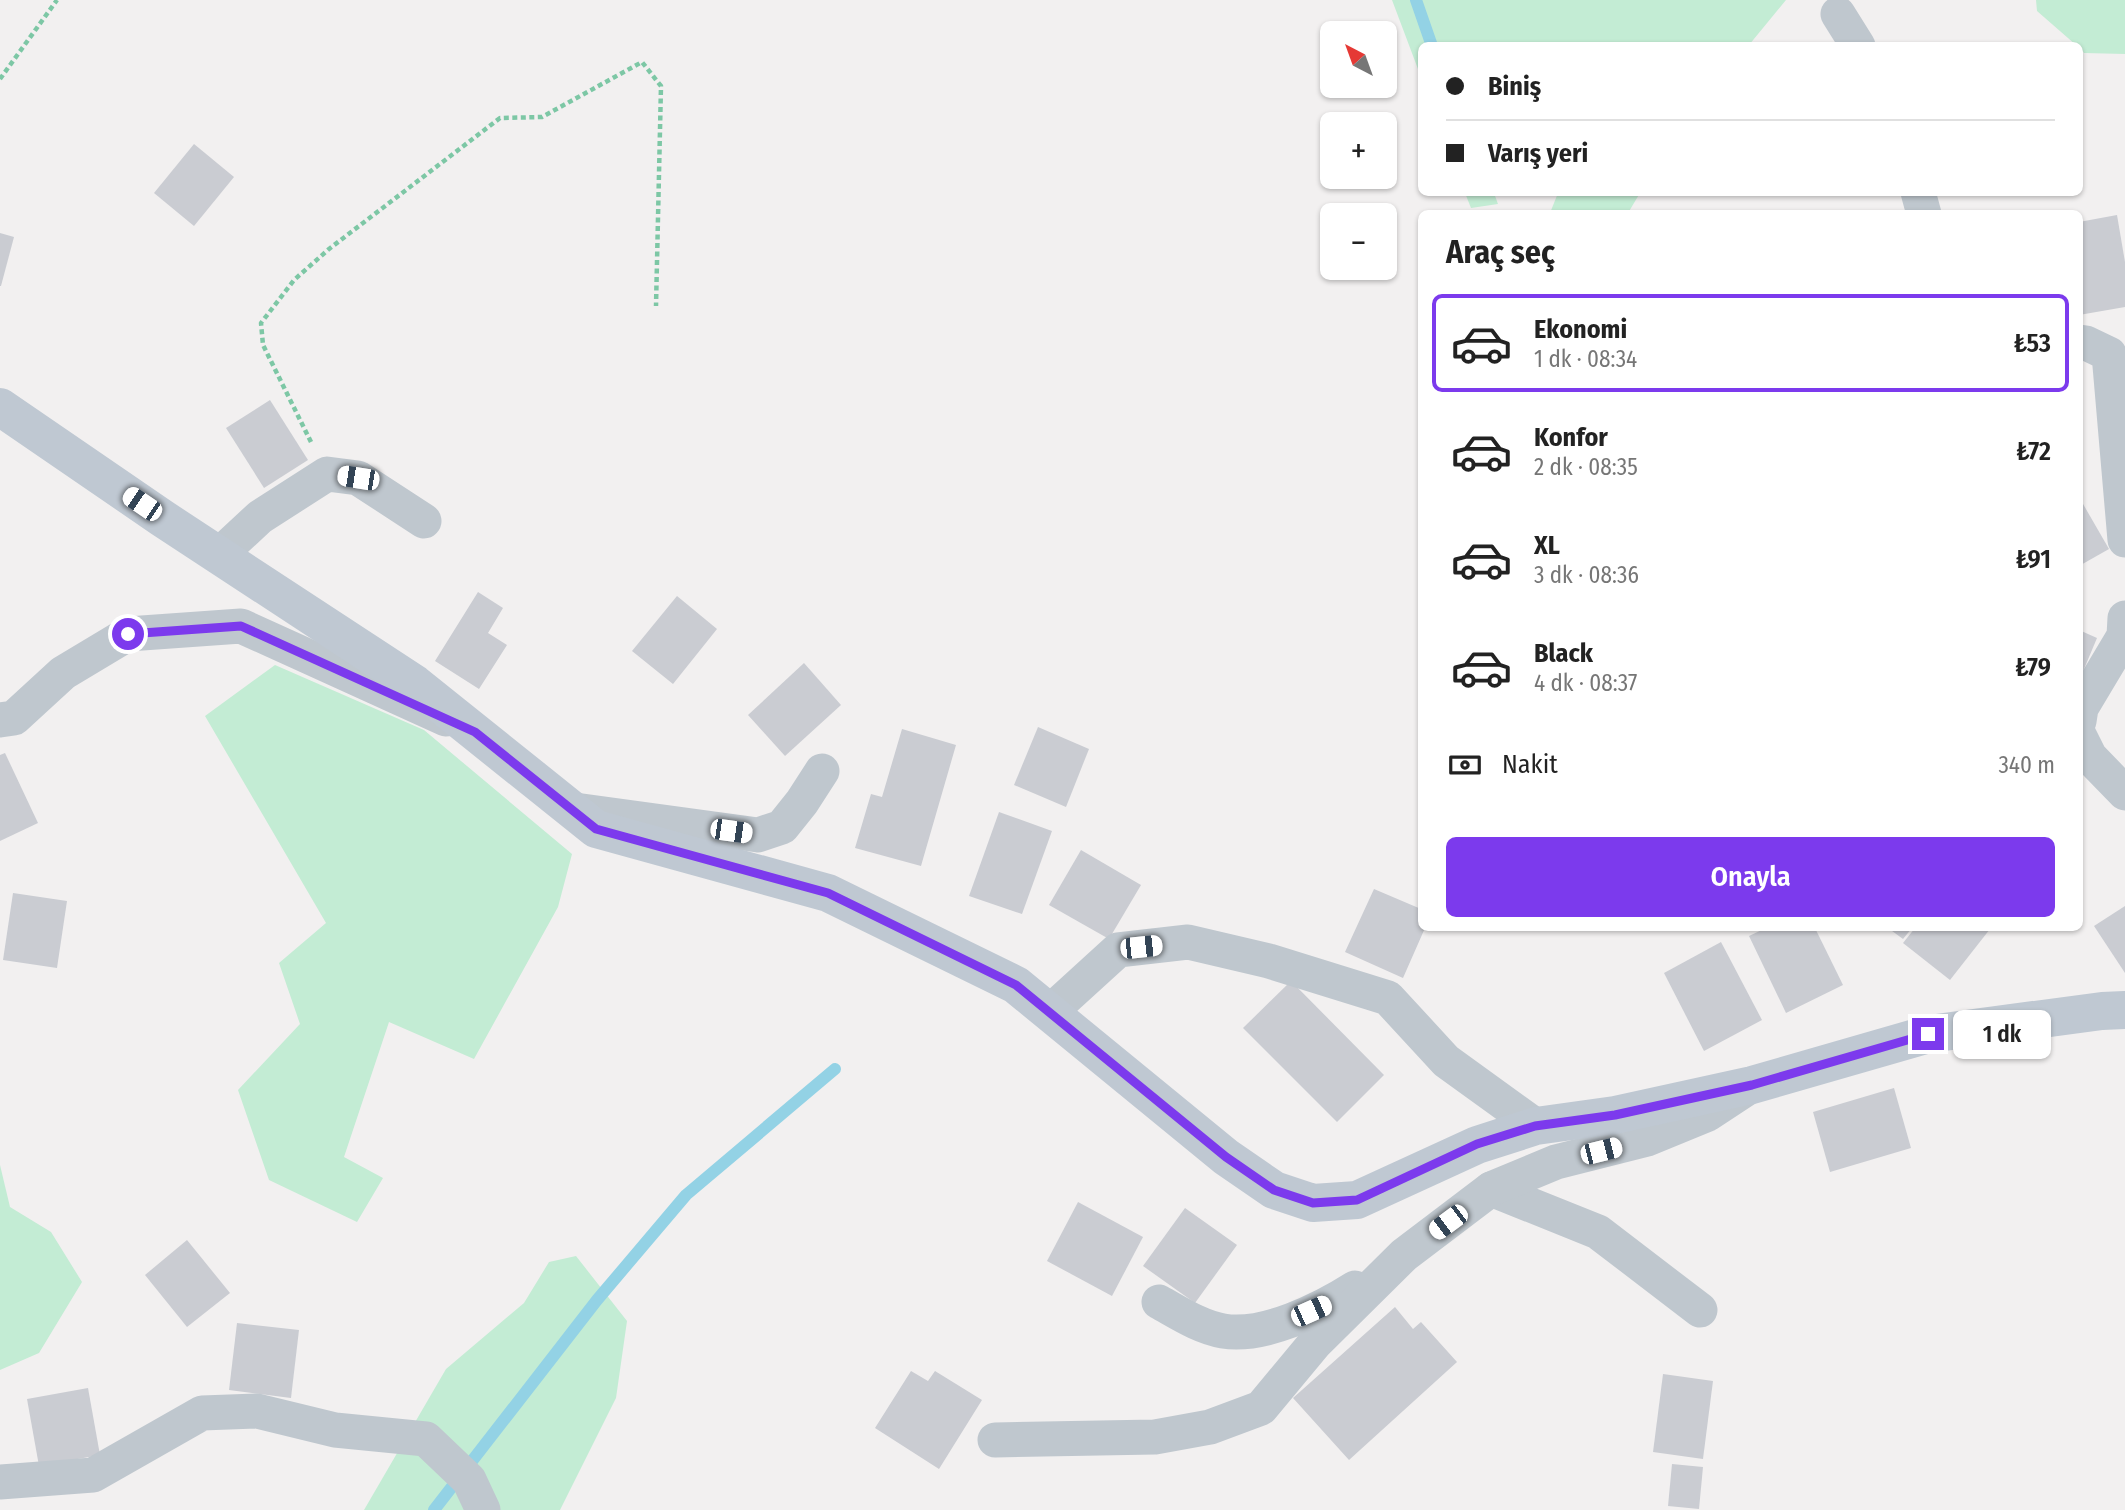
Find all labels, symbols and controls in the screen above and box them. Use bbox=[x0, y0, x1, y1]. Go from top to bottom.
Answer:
north arrow bbox=[1320, 21, 1396, 98]
map controls bbox=[1320, 21, 1397, 280]
text: Biniş bbox=[1488, 71, 1541, 102]
button: + bbox=[1320, 112, 1397, 189]
text: Varış yeri bbox=[1488, 138, 1588, 169]
button: − bbox=[1320, 203, 1397, 280]
text: Araç seç bbox=[1446, 233, 1555, 271]
icon: car bbox=[1450, 312, 1513, 375]
text: Ekonomi bbox=[1534, 314, 1627, 345]
text: ₺53 bbox=[2014, 328, 2051, 359]
text: 1 dk · 08:34 bbox=[1534, 345, 1637, 373]
icon: car bbox=[1450, 420, 1513, 483]
text: Konfor bbox=[1534, 422, 1608, 453]
text: ₺72 bbox=[2016, 436, 2051, 467]
text: 2 dk · 08:35 bbox=[1534, 453, 1638, 481]
car bbox=[336, 464, 381, 492]
car bbox=[119, 484, 166, 524]
icon: car bbox=[1450, 528, 1513, 591]
text: XL bbox=[1534, 530, 1560, 561]
text: ₺91 bbox=[2015, 544, 2051, 575]
text: 3 dk · 08:36 bbox=[1534, 561, 1639, 589]
route start bbox=[112, 618, 144, 650]
icon: car bbox=[1450, 636, 1513, 699]
text: Black bbox=[1534, 638, 1593, 669]
text: ₺79 bbox=[2015, 652, 2051, 683]
text: 4 dk · 08:37 bbox=[1534, 669, 1637, 697]
icon: cash bbox=[1446, 746, 1484, 784]
text: Nakit bbox=[1502, 749, 1558, 780]
text: 340 m bbox=[1999, 751, 2055, 779]
car bbox=[709, 818, 754, 844]
button: Onayla bbox=[1446, 837, 2055, 917]
car bbox=[1120, 934, 1163, 960]
callout: 1 dk bbox=[1952, 1010, 2050, 1058]
route end bbox=[1912, 1018, 1944, 1050]
text: 1 dk bbox=[1983, 1020, 2021, 1048]
car bbox=[1579, 1136, 1624, 1166]
car bbox=[1425, 1201, 1472, 1243]
car bbox=[1288, 1293, 1335, 1329]

